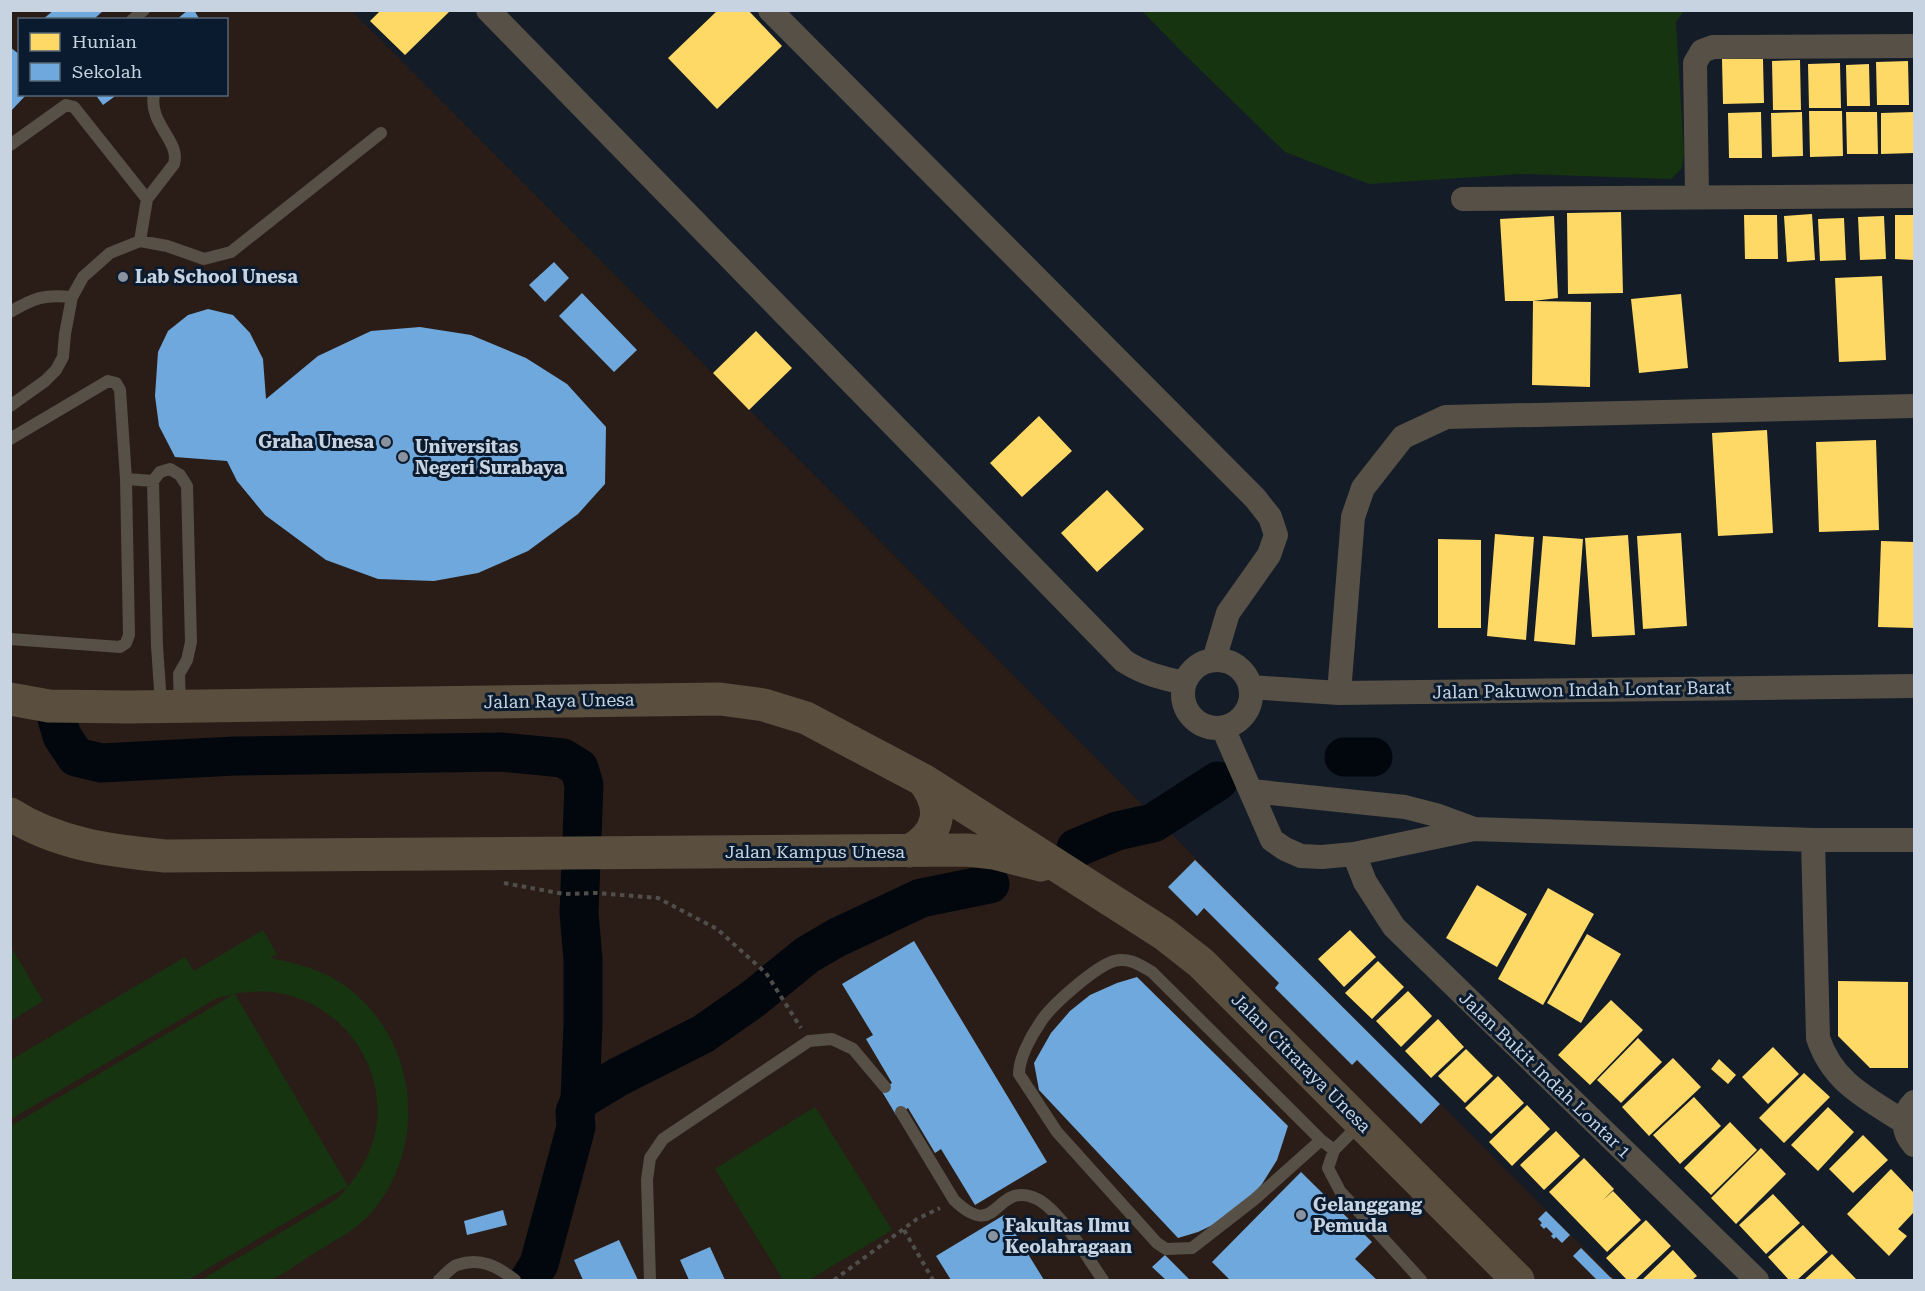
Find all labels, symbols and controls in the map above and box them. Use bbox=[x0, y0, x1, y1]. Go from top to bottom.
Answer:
legend bbox=[18, 18, 228, 96]
text: Hunian bbox=[72, 31, 137, 52]
text: Sekolah bbox=[72, 61, 142, 82]
place label: Lab School Unesa bbox=[135, 266, 298, 287]
marker: Lab School Unesa bbox=[116, 270, 130, 284]
place label: Graha Unesa bbox=[258, 431, 374, 452]
marker: Graha Unesa bbox=[379, 435, 393, 449]
place label: Universitas Negeri Surabaya bbox=[415, 436, 565, 478]
marker: Universitas Negeri Surabaya bbox=[396, 450, 410, 464]
street label: Jalan Pakuwon Indah Lontar Barat bbox=[1432, 676, 1732, 703]
street label: Jalan Raya Unesa bbox=[483, 689, 635, 712]
street label: Jalan Kampus Unesa bbox=[725, 841, 905, 862]
street label: Jalan Bukit Indah Lontar 1 bbox=[1455, 987, 1636, 1162]
street label: Jalan Citraraya Unesa bbox=[1227, 989, 1376, 1137]
place label: Gelanggang Pemuda bbox=[1313, 1194, 1423, 1236]
marker: Gelanggang Pemuda bbox=[1294, 1208, 1308, 1222]
place label: Fakultas Ilmu Keolahragaan bbox=[1005, 1215, 1132, 1257]
marker: Fakultas Ilmu Keolahragaan bbox=[986, 1229, 1000, 1243]

